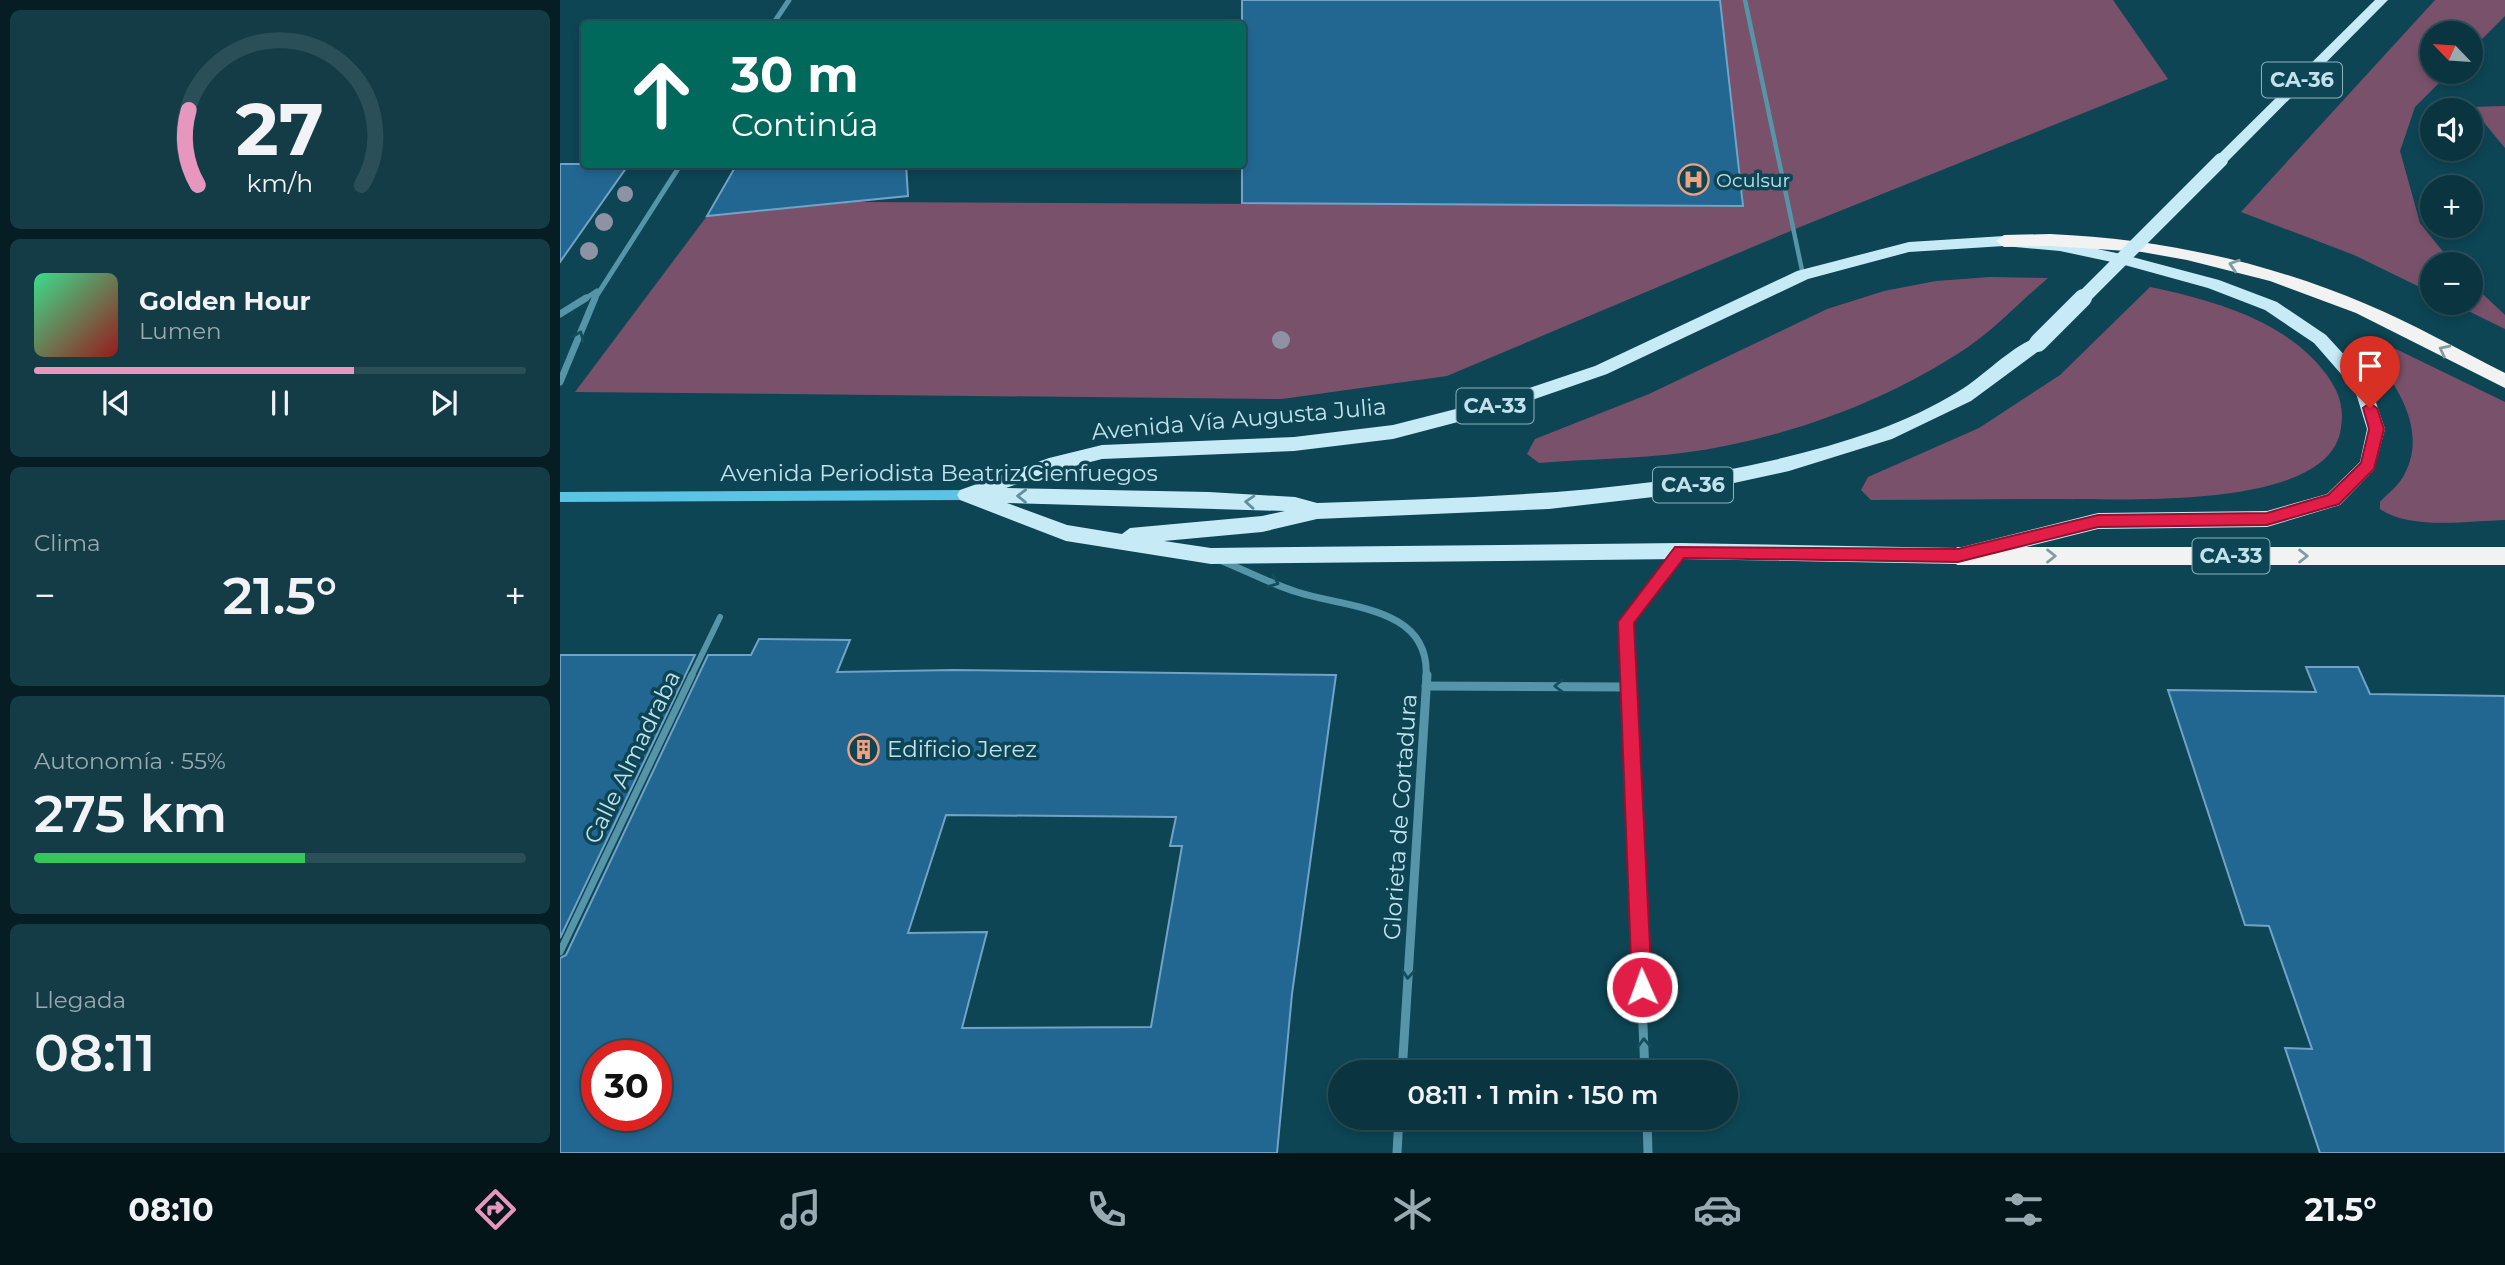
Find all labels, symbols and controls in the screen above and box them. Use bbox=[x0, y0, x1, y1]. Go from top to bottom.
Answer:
north arrow bbox=[2420, 21, 2483, 84]
map controls bbox=[2420, 21, 2483, 315]
text: 30 m bbox=[731, 45, 859, 104]
icon: ahead bbox=[616, 49, 707, 140]
road number: CA-36 bbox=[2262, 62, 2342, 98]
text: 27 bbox=[236, 86, 324, 174]
button: sound bbox=[2420, 98, 2483, 161]
text: Continúa bbox=[731, 105, 878, 144]
hospital icon: Oculsur bbox=[1676, 163, 1710, 197]
text: km/h bbox=[247, 168, 313, 198]
place label: Oculsur bbox=[1716, 169, 1790, 192]
button: + bbox=[2420, 175, 2483, 238]
button: − bbox=[2420, 252, 2483, 315]
one-way arrow bbox=[2228, 259, 2240, 273]
text: Golden Hour bbox=[139, 285, 311, 317]
text: Lumen bbox=[139, 317, 222, 345]
one-way arrow bbox=[571, 331, 585, 343]
pin bbox=[2340, 336, 2400, 408]
one-way arrow bbox=[2439, 345, 2451, 359]
icon: arrive bbox=[2351, 347, 2389, 385]
icon: previous bbox=[97, 384, 135, 422]
icon: pause bbox=[261, 384, 299, 422]
icon: next bbox=[425, 384, 463, 422]
road number: CA-33 bbox=[1457, 388, 1534, 424]
street label: Avenida Vía Augusta Julia bbox=[1090, 392, 1388, 446]
street label: Avenida Periodista Beatriz Cienfuegos bbox=[720, 459, 1158, 487]
road number: CA-36 bbox=[1653, 468, 1733, 503]
one-way arrow bbox=[1017, 488, 1028, 503]
one-way arrow bbox=[1244, 494, 1255, 509]
text: Clima bbox=[34, 529, 101, 557]
road number: CA-33 bbox=[2192, 538, 2270, 574]
one-way arrow bbox=[2046, 548, 2056, 564]
one-way arrow bbox=[2298, 548, 2308, 564]
text: 21.5° bbox=[223, 564, 337, 627]
text: − bbox=[34, 572, 56, 619]
text: + bbox=[504, 572, 526, 619]
one-way arrow bbox=[1268, 574, 1280, 588]
street label: Calle Almadraba bbox=[578, 666, 686, 848]
one-way arrow bbox=[1553, 679, 1564, 694]
street label: Glorieta de Cortadura bbox=[1377, 693, 1423, 941]
building icon: Edificio Jerez bbox=[847, 732, 881, 766]
place label: Edificio Jerez bbox=[887, 735, 1037, 763]
text: Autonomía · 55% bbox=[34, 747, 226, 775]
text: 275 km bbox=[34, 782, 227, 845]
position arrow bbox=[1605, 950, 1679, 1024]
one-way arrow bbox=[1401, 969, 1416, 980]
text: Llegada bbox=[34, 986, 126, 1014]
text: 08:11 bbox=[34, 1021, 155, 1084]
one-way arrow bbox=[1636, 1037, 1651, 1048]
speed limit sign: 30 bbox=[581, 1040, 672, 1131]
text: 08:11 · 1 min · 150 m bbox=[1407, 1079, 1659, 1111]
icon: directions bbox=[471, 1185, 520, 1234]
icon: music bbox=[776, 1185, 825, 1234]
icon: phone bbox=[1082, 1185, 1131, 1234]
icon: climate bbox=[1388, 1185, 1437, 1234]
icon: car bbox=[1693, 1185, 1742, 1234]
icon: filters bbox=[1999, 1185, 2048, 1234]
text: 08:10 bbox=[128, 1190, 214, 1229]
text: 21.5° bbox=[2305, 1190, 2377, 1229]

